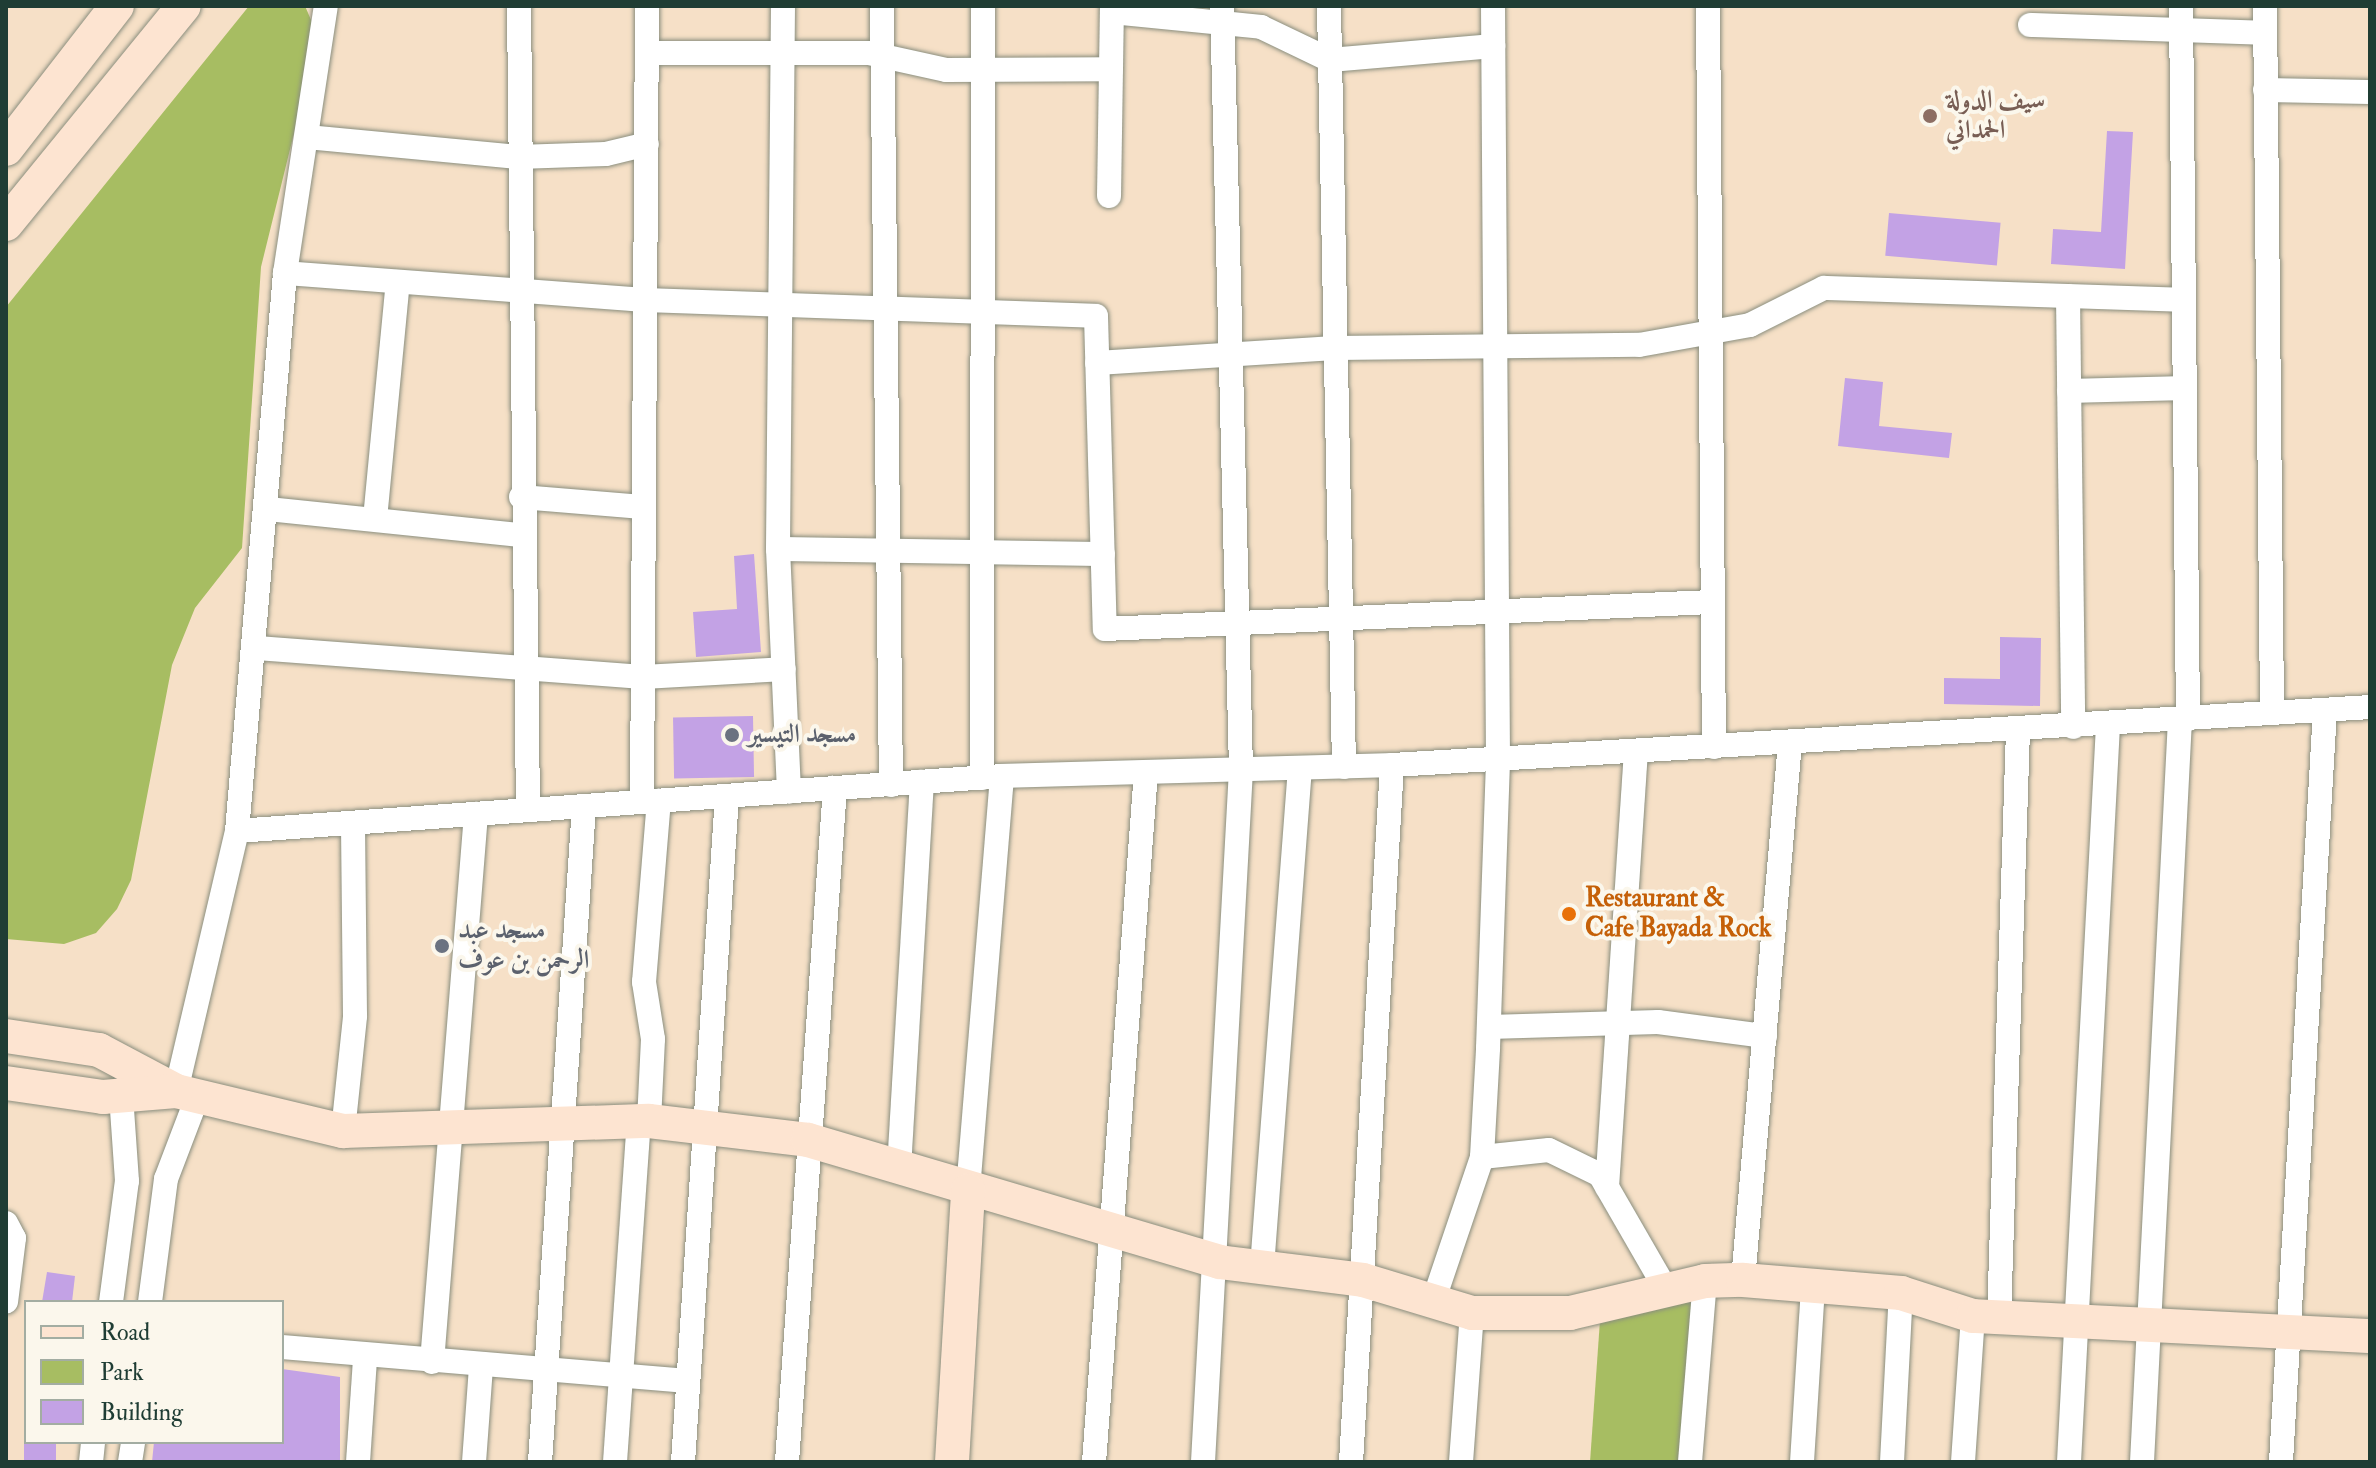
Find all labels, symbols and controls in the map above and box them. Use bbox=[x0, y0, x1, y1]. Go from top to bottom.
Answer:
place label: سيف الدولة الحمداني bbox=[1946, 85, 2045, 146]
marker: سيف الدولة الحمداني bbox=[1921, 107, 1939, 125]
place label: مسجد التيسير bbox=[748, 719, 856, 751]
marker: مسجد التيسير bbox=[723, 726, 741, 744]
place label: Restaurant & Cafe Bayada Rock bbox=[1585, 883, 1772, 944]
marker: Restaurant & Cafe Bayada Rock bbox=[1560, 905, 1578, 923]
place label: مسجد عبد الرحمن بن عوف bbox=[458, 915, 589, 976]
marker: مسجد عبد الرحمن بن عوف bbox=[433, 937, 451, 955]
legend bbox=[24, 1300, 284, 1444]
text: Road bbox=[100, 1317, 150, 1348]
text: Park bbox=[100, 1357, 144, 1388]
text: Building bbox=[100, 1397, 183, 1428]

